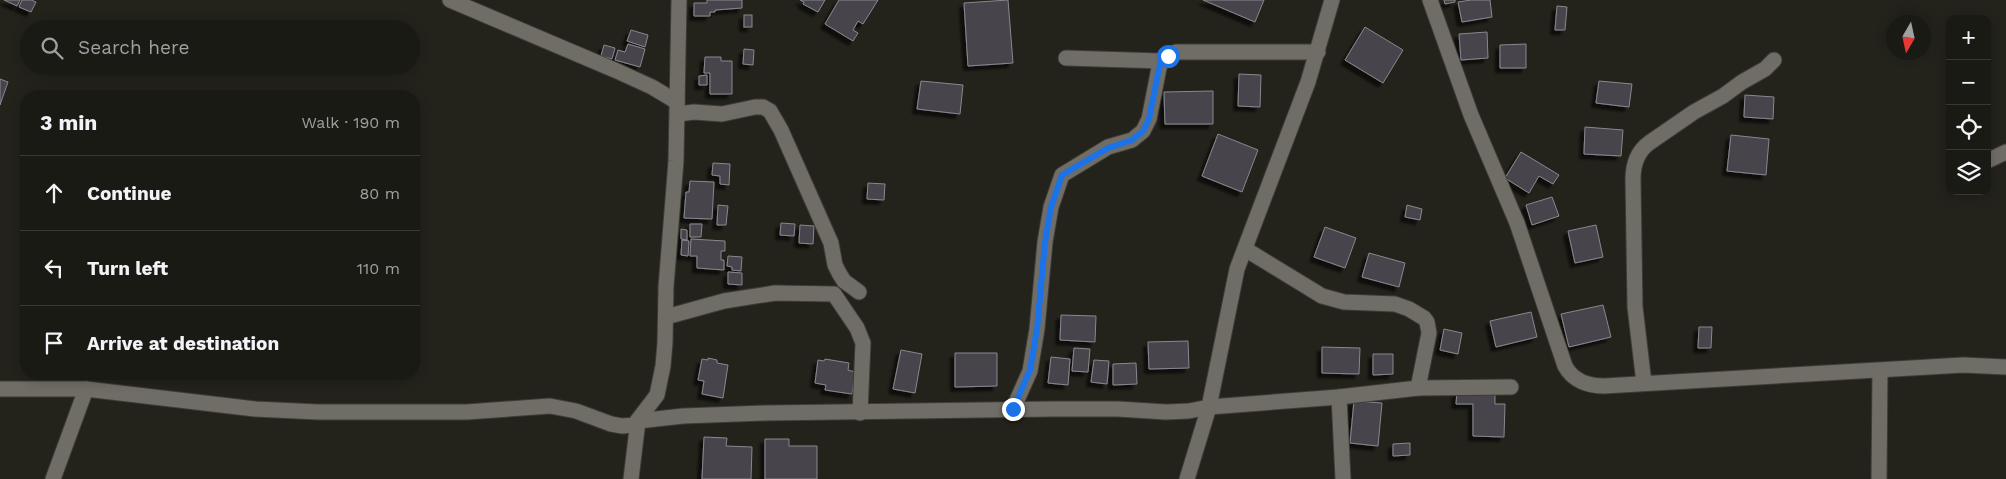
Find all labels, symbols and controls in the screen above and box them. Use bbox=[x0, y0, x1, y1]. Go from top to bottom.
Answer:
north arrow bbox=[1886, 15, 1931, 60]
map controls bbox=[1946, 15, 1991, 195]
button: + bbox=[1946, 15, 1991, 60]
search box bbox=[20, 20, 420, 75]
icon: search bbox=[38, 34, 66, 62]
text: Search here bbox=[78, 36, 189, 59]
route start bbox=[1157, 45, 1180, 68]
button: − bbox=[1946, 60, 1991, 105]
button: locate bbox=[1946, 105, 1991, 150]
text: 3 min bbox=[40, 110, 97, 135]
text: Walk · 190 m bbox=[302, 113, 400, 132]
button: layers bbox=[1946, 150, 1991, 195]
icon: ahead bbox=[40, 179, 68, 207]
text: Continue bbox=[87, 182, 171, 205]
text: 80 m bbox=[359, 184, 400, 203]
icon: left bbox=[40, 254, 68, 282]
text: Turn left bbox=[87, 257, 168, 280]
text: 110 m bbox=[357, 259, 400, 278]
icon: arrive bbox=[40, 329, 68, 357]
text: Arrive at destination bbox=[87, 332, 279, 355]
route end bbox=[1002, 398, 1025, 421]

